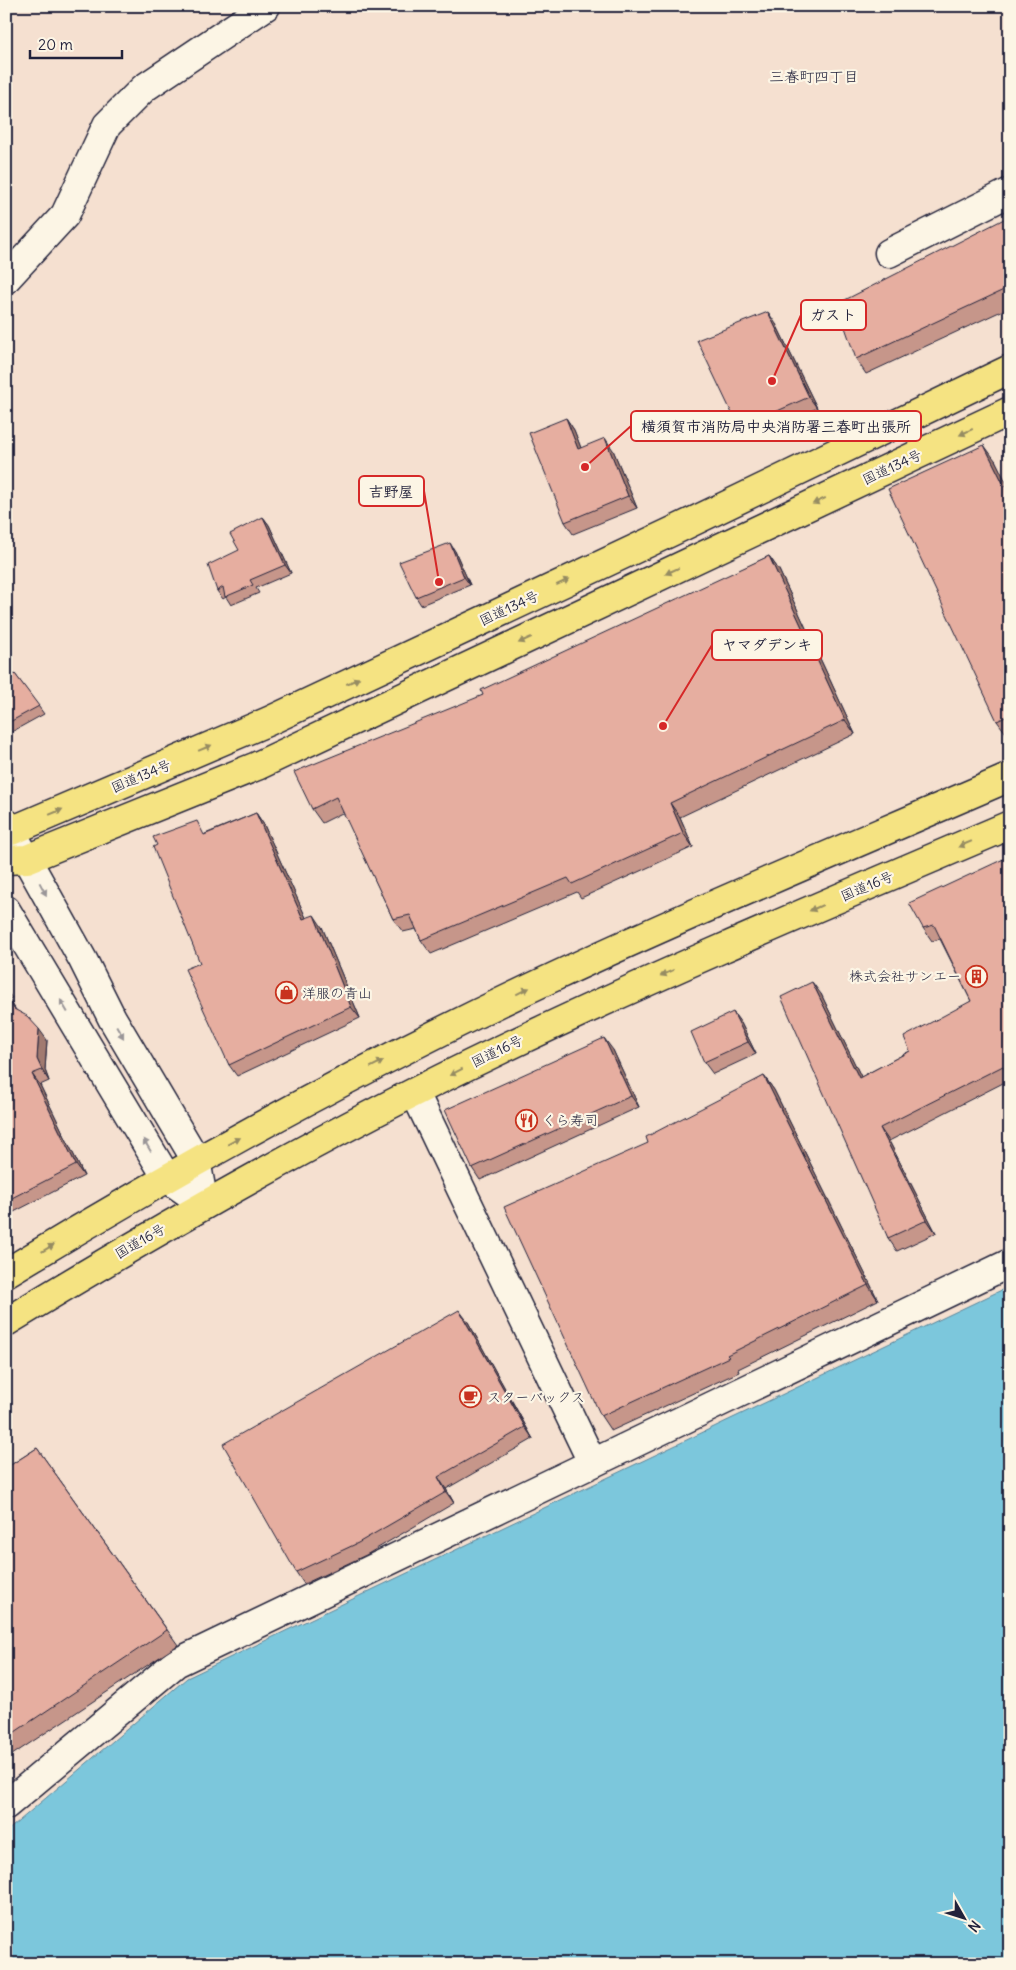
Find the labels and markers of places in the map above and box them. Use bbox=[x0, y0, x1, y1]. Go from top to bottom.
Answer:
callout: ガスト bbox=[801, 300, 866, 330]
callout: 横須賀市消防局中央消防署三春町出張所 bbox=[631, 411, 921, 441]
callout: 吉野屋 bbox=[359, 476, 424, 506]
callout: ヤマダデンキ bbox=[712, 630, 822, 660]
building icon: 株式会社サンエー bbox=[965, 964, 989, 988]
place label: 株式会社サンエー bbox=[849, 967, 961, 985]
shop icon: 洋服の青山 bbox=[274, 981, 298, 1005]
place label: 洋服の青山 bbox=[302, 984, 372, 1002]
restaurant icon: くら寿司 bbox=[514, 1108, 538, 1132]
place label: くら寿司 bbox=[542, 1111, 598, 1129]
cafe icon: スターバックス bbox=[459, 1385, 483, 1409]
place label: スターバックス bbox=[487, 1388, 585, 1406]

